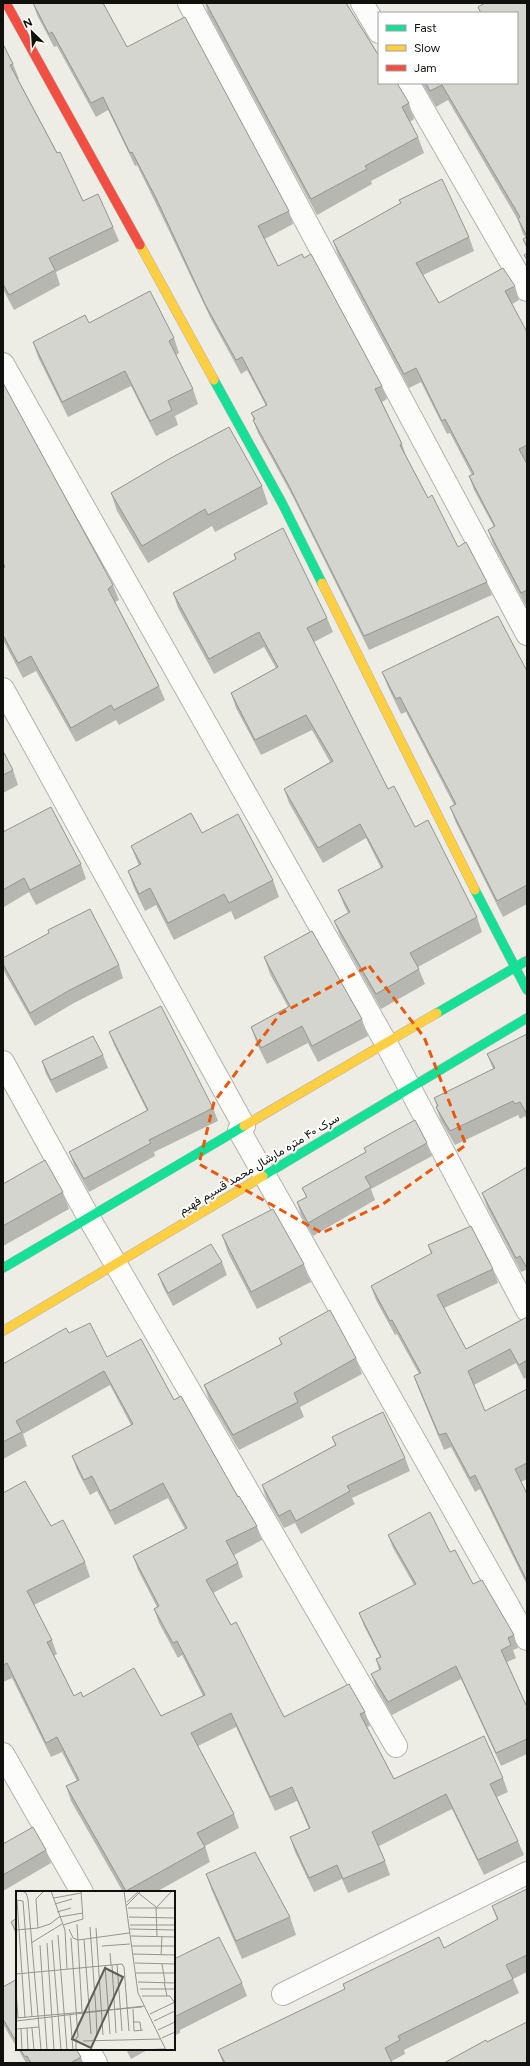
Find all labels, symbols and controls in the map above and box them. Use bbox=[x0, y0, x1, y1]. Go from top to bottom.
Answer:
north arrow bbox=[12, 12, 52, 52]
legend bbox=[378, 12, 518, 84]
text: N bbox=[21, 16, 35, 31]
text: Fast bbox=[414, 21, 437, 35]
text: Slow bbox=[414, 41, 441, 55]
text: Jam bbox=[414, 61, 437, 75]
street label: سرک ۴۰ متره مارشال محمد قسیم فهیم bbox=[176, 1110, 342, 1219]
inset map bbox=[16, 1891, 175, 2050]

